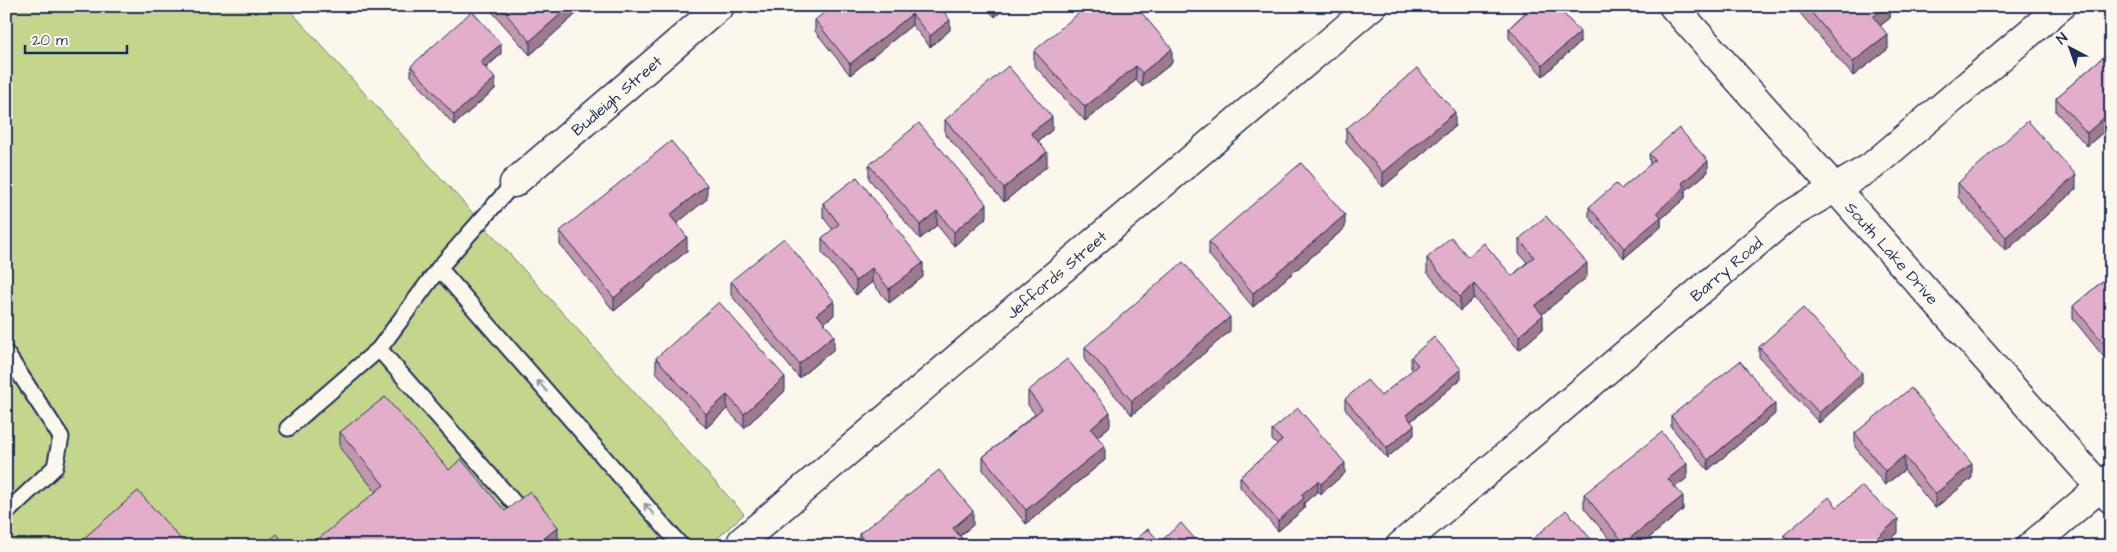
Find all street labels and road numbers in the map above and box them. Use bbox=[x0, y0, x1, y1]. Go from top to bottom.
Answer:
street label: Budleigh Street bbox=[567, 50, 668, 141]
street label: South Lake Drive bbox=[1840, 197, 1943, 310]
street label: Jeffords Street bbox=[1002, 226, 1112, 324]
street label: Barry Road bbox=[1686, 232, 1768, 307]

